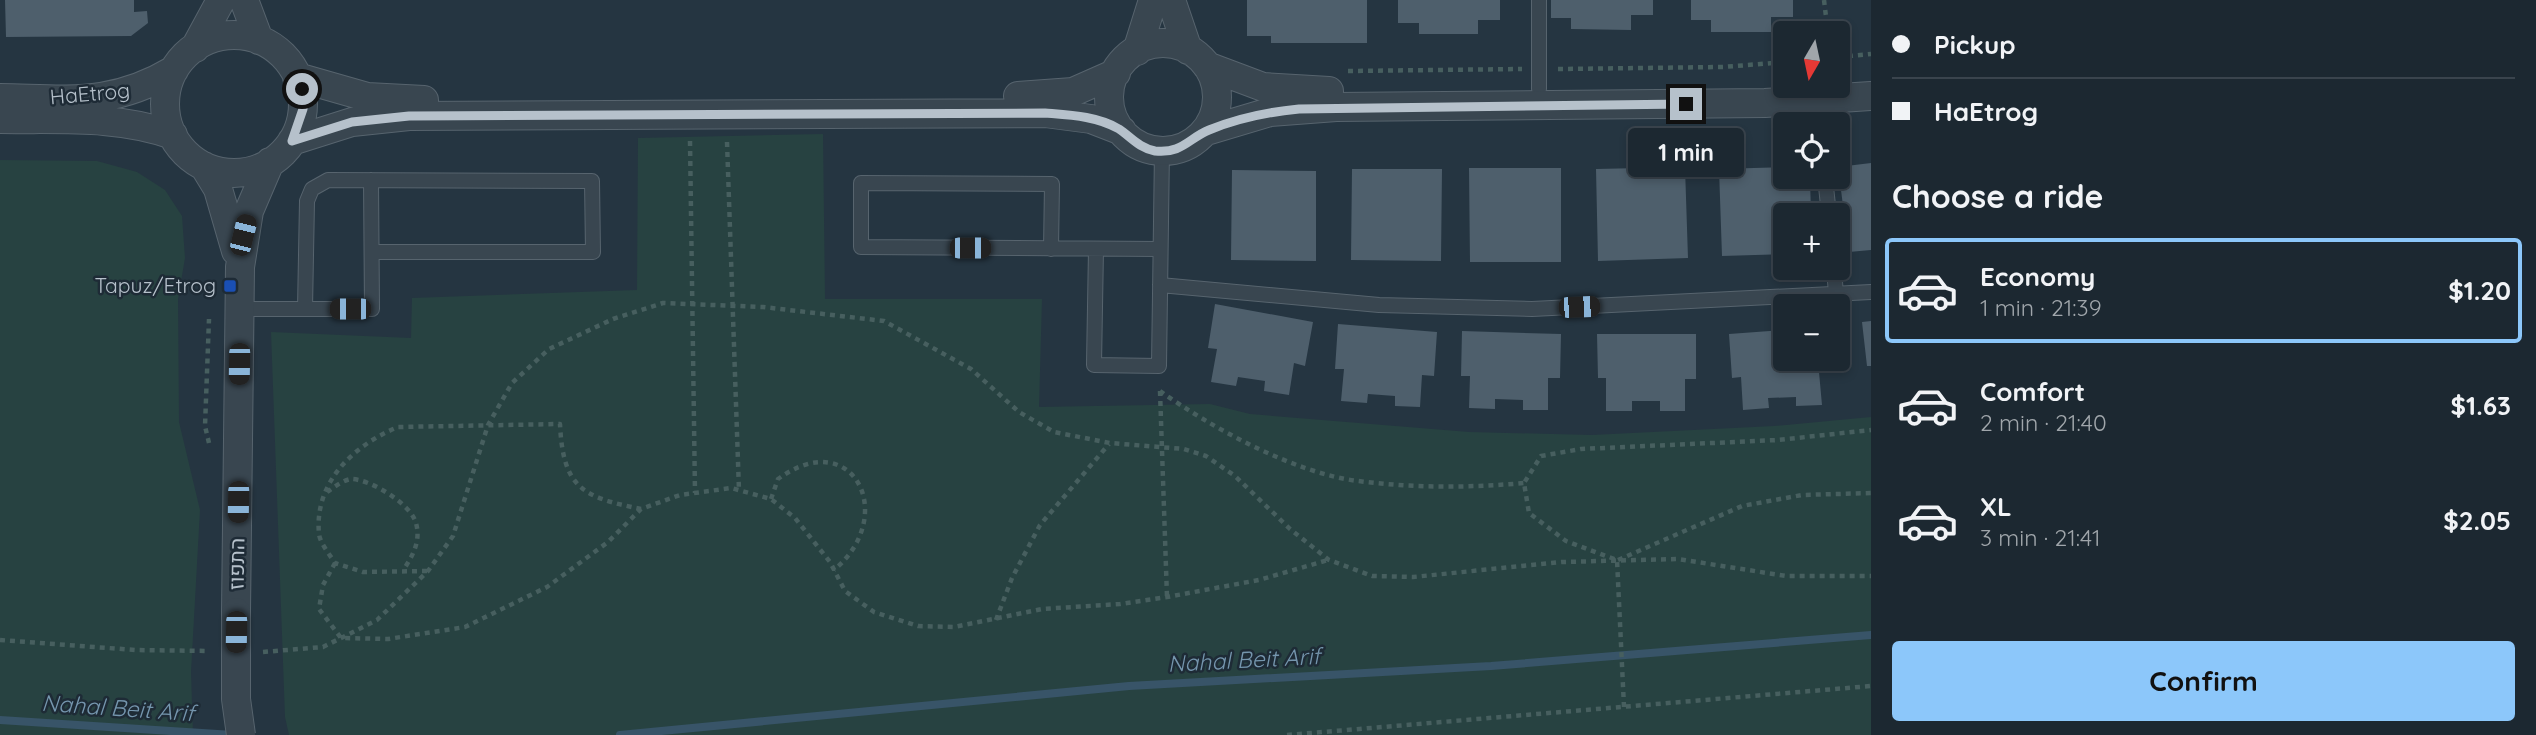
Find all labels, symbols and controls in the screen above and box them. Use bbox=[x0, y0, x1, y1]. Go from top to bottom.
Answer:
north arrow bbox=[1773, 21, 1850, 98]
map controls bbox=[1773, 21, 1850, 371]
text: Pickup bbox=[1934, 28, 2016, 61]
route start bbox=[286, 73, 318, 105]
street label: HaEtrog bbox=[49, 77, 131, 109]
route end bbox=[1670, 88, 1702, 120]
text: HaEtrog bbox=[1934, 95, 2038, 128]
button: locate bbox=[1773, 112, 1850, 189]
callout: 1 min bbox=[1628, 128, 1744, 178]
text: 1 min bbox=[1658, 138, 1714, 167]
text: Choose a ride bbox=[1892, 176, 2104, 216]
button: + bbox=[1773, 203, 1850, 280]
car bbox=[228, 212, 259, 258]
car bbox=[950, 238, 992, 259]
icon: car bbox=[1896, 259, 1959, 322]
text: Economy bbox=[1980, 260, 2095, 293]
place label: Tapuz/Etrog bbox=[95, 272, 216, 298]
text: $1.20 bbox=[2448, 274, 2511, 307]
marker: Tapuz/Etrog bbox=[222, 278, 238, 294]
text: 1 min · 21:39 bbox=[1980, 293, 2101, 322]
button: − bbox=[1773, 294, 1850, 371]
car bbox=[1558, 296, 1601, 318]
car bbox=[330, 299, 372, 320]
car bbox=[229, 343, 250, 385]
icon: car bbox=[1896, 374, 1959, 437]
text: Comfort bbox=[1980, 375, 2085, 408]
text: $1.63 bbox=[2451, 389, 2511, 422]
text: 2 min · 21:40 bbox=[1980, 408, 2107, 437]
car bbox=[228, 481, 249, 523]
icon: car bbox=[1896, 489, 1959, 552]
text: XL bbox=[1980, 490, 2012, 523]
text: $2.05 bbox=[2443, 504, 2511, 537]
text: 3 min · 21:41 bbox=[1980, 523, 2101, 552]
street label: התפוז bbox=[223, 538, 249, 590]
car bbox=[226, 611, 247, 653]
water label: Nahal Beit Arif bbox=[1167, 641, 1325, 678]
button: Confirm bbox=[1892, 641, 2515, 721]
water label: Nahal Beit Arif bbox=[41, 688, 199, 728]

